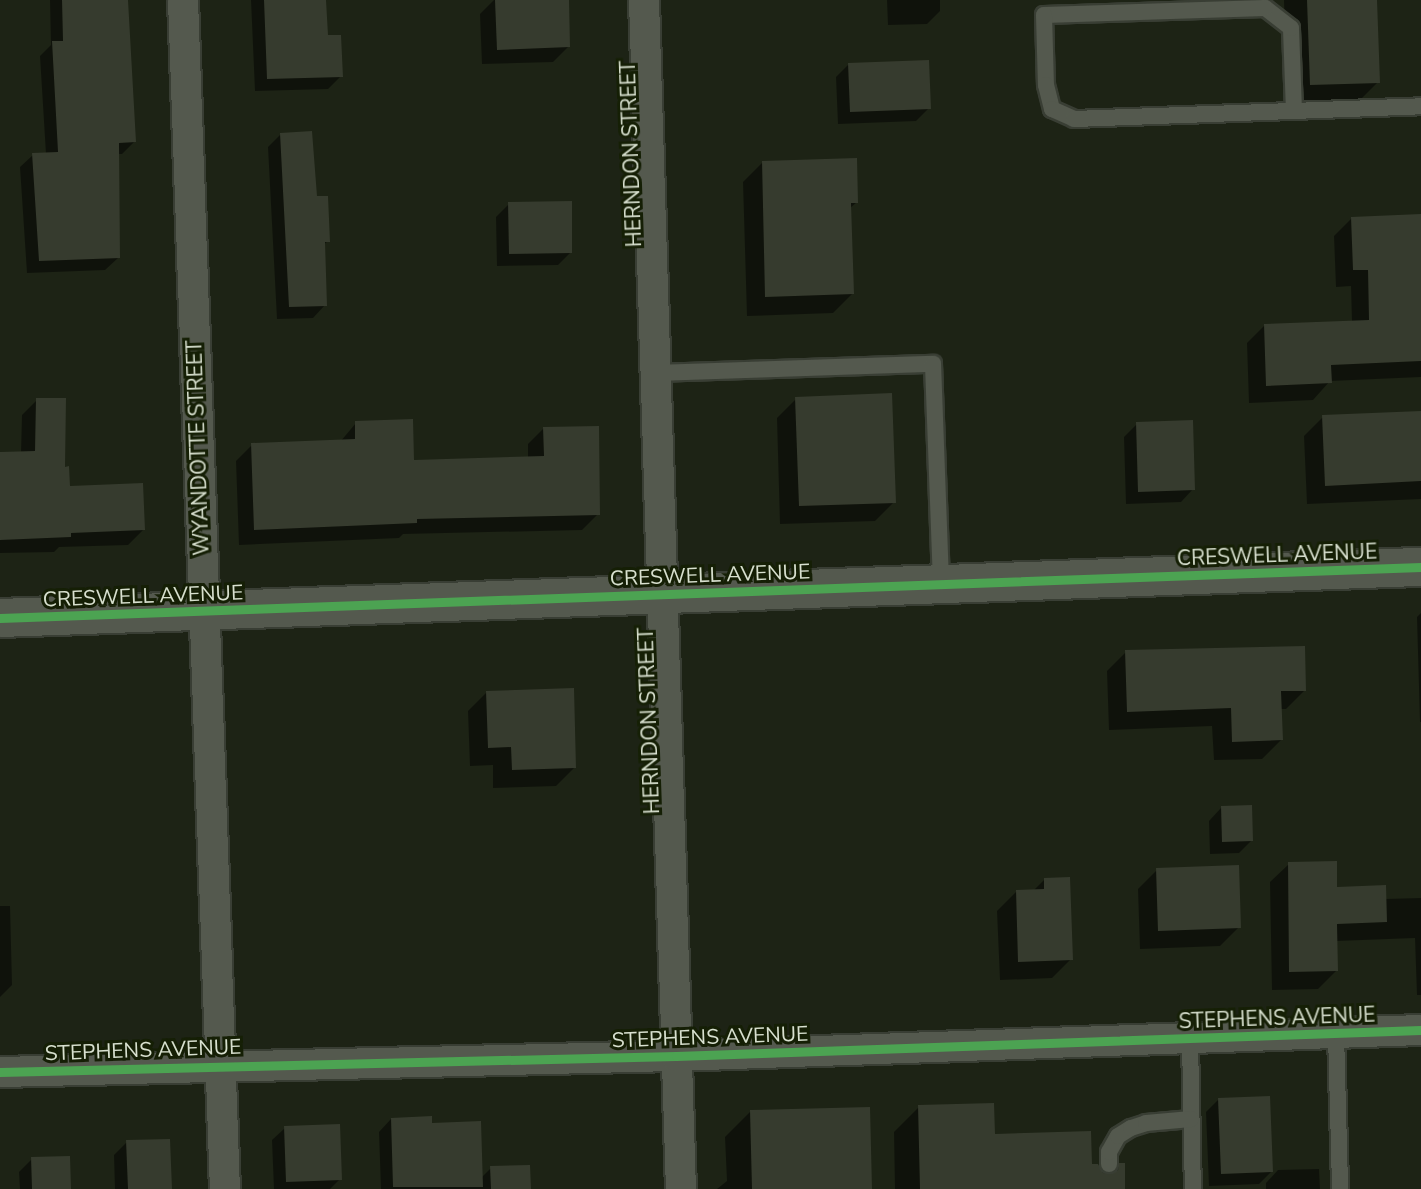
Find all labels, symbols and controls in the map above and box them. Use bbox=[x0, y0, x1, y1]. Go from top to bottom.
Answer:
street label: HERNDON STREET bbox=[615, 60, 647, 248]
street label: WYANDOTTE STREET bbox=[182, 340, 214, 556]
street label: CRESWELL AVENUE bbox=[1176, 539, 1378, 571]
street label: CRESWELL AVENUE bbox=[609, 559, 811, 591]
street label: CRESWELL AVENUE bbox=[42, 580, 244, 612]
street label: HERNDON STREET bbox=[633, 627, 665, 815]
street label: STEPHENS AVENUE bbox=[1178, 1002, 1376, 1034]
street label: STEPHENS AVENUE bbox=[611, 1021, 809, 1053]
street label: STEPHENS AVENUE bbox=[44, 1034, 242, 1066]

